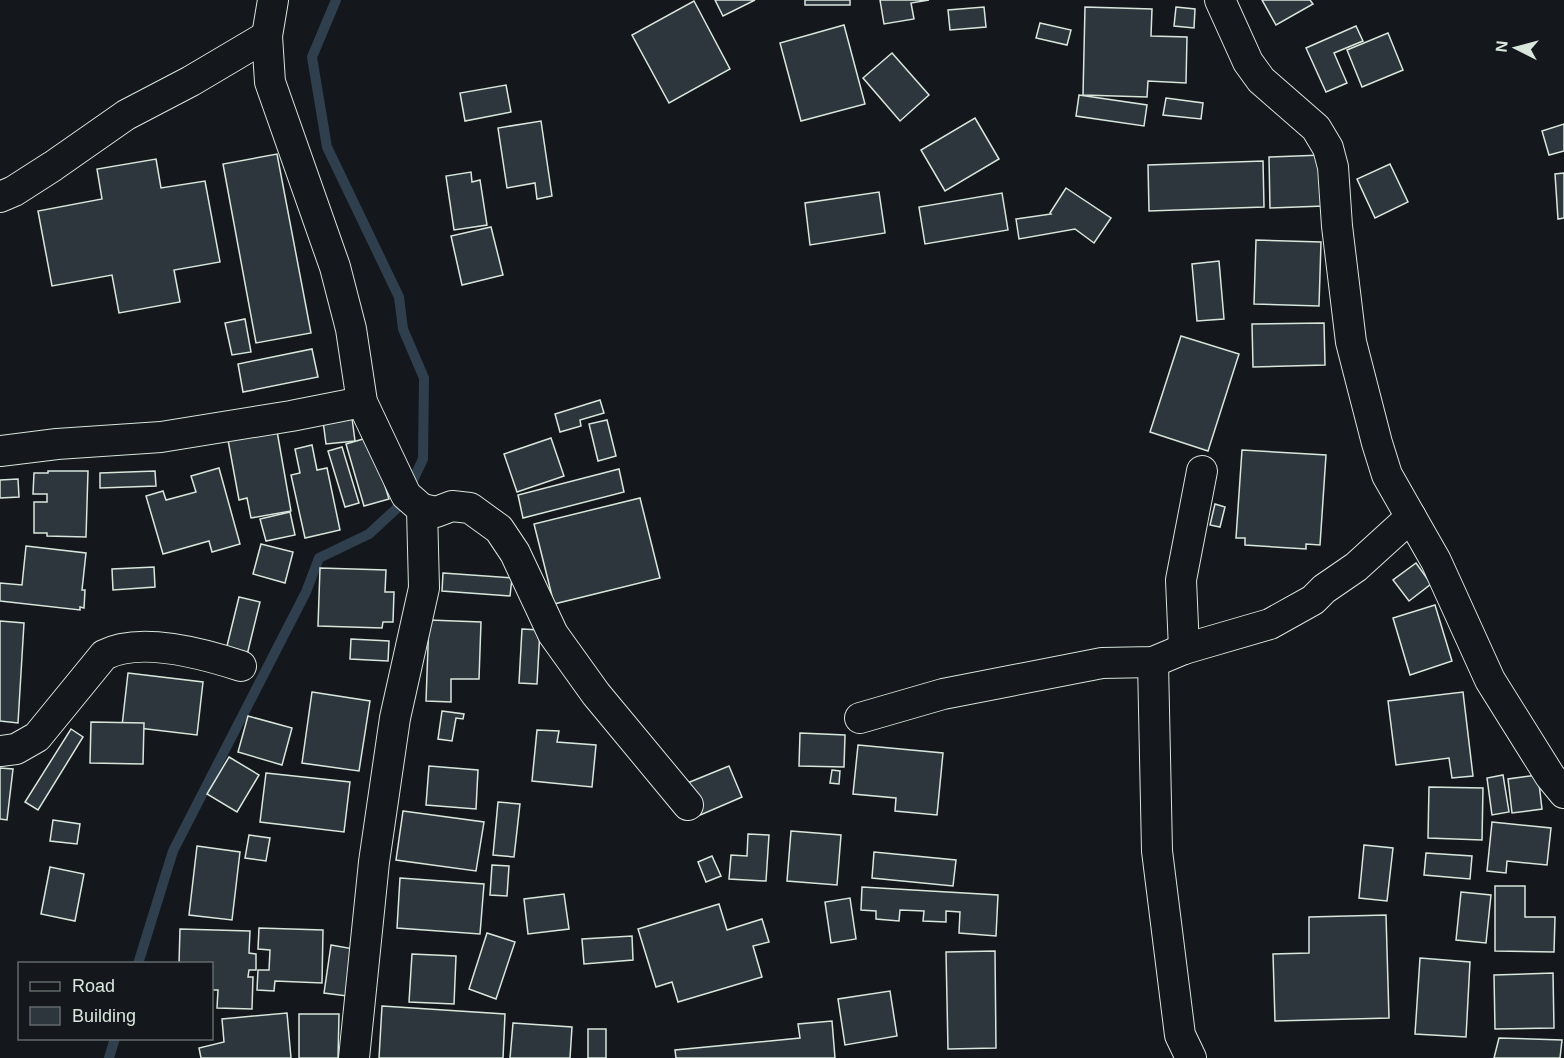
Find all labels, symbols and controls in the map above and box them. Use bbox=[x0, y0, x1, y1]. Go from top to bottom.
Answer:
north arrow bbox=[1486, 18, 1546, 78]
text: N bbox=[1493, 40, 1511, 53]
legend bbox=[18, 962, 213, 1040]
text: Road bbox=[72, 976, 115, 996]
text: Building bbox=[72, 1006, 136, 1026]

